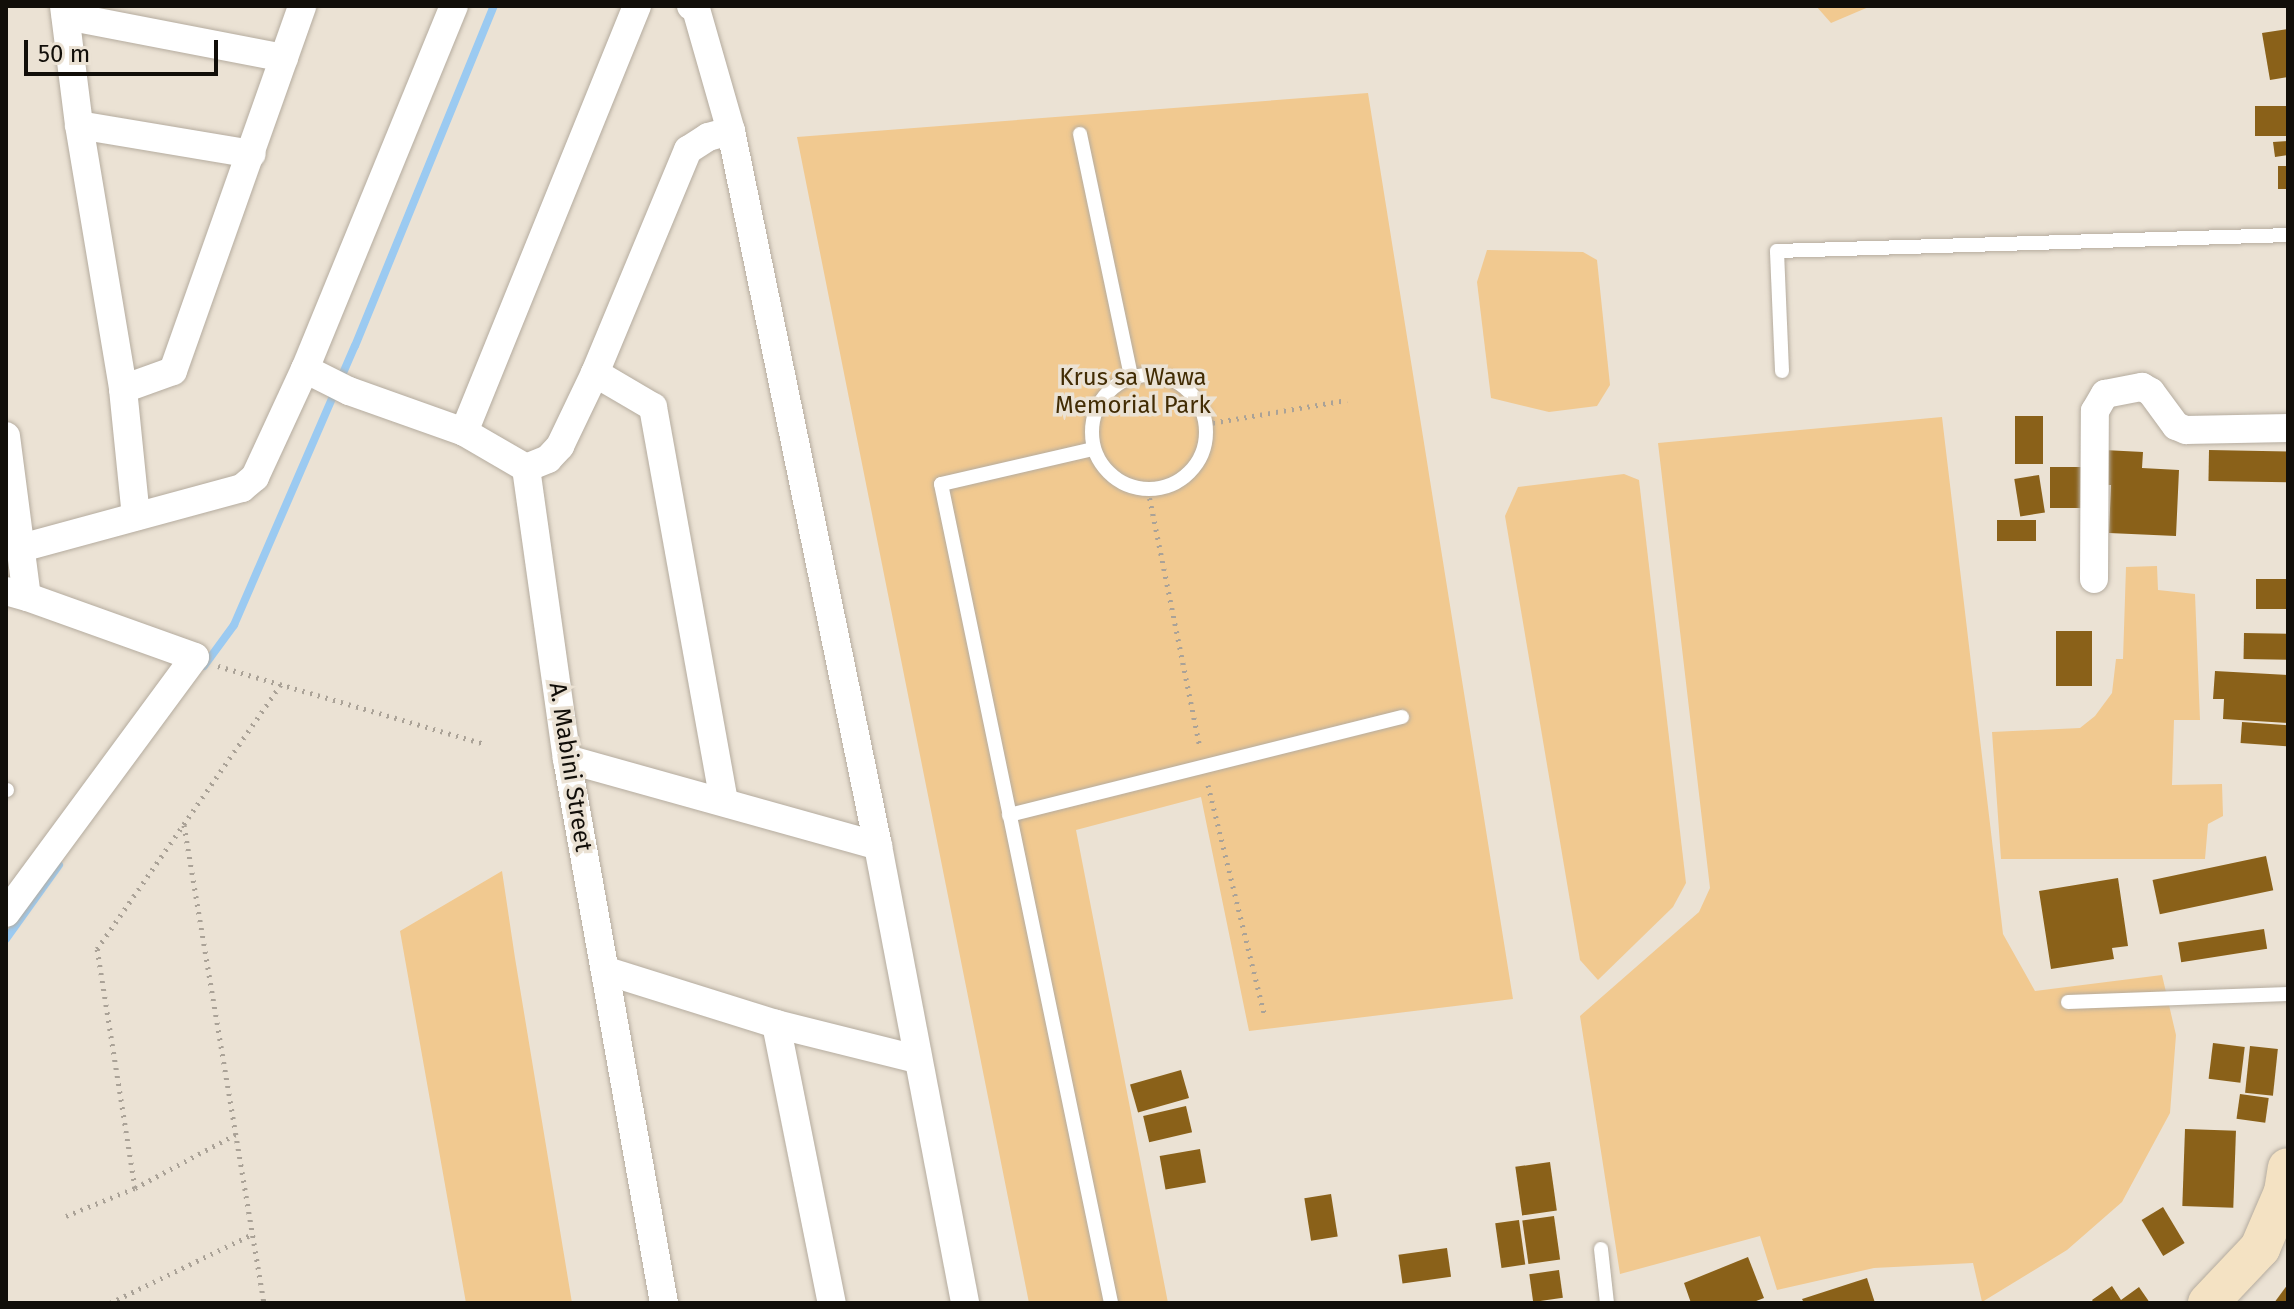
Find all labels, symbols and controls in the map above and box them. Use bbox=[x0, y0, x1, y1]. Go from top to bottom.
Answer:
scale bar bbox=[28, 24, 222, 74]
text: 50 m bbox=[38, 40, 90, 68]
park label: Krus sa Wawa Memorial Park bbox=[1055, 364, 1211, 420]
street label: A. Mabini Street bbox=[542, 680, 598, 854]

